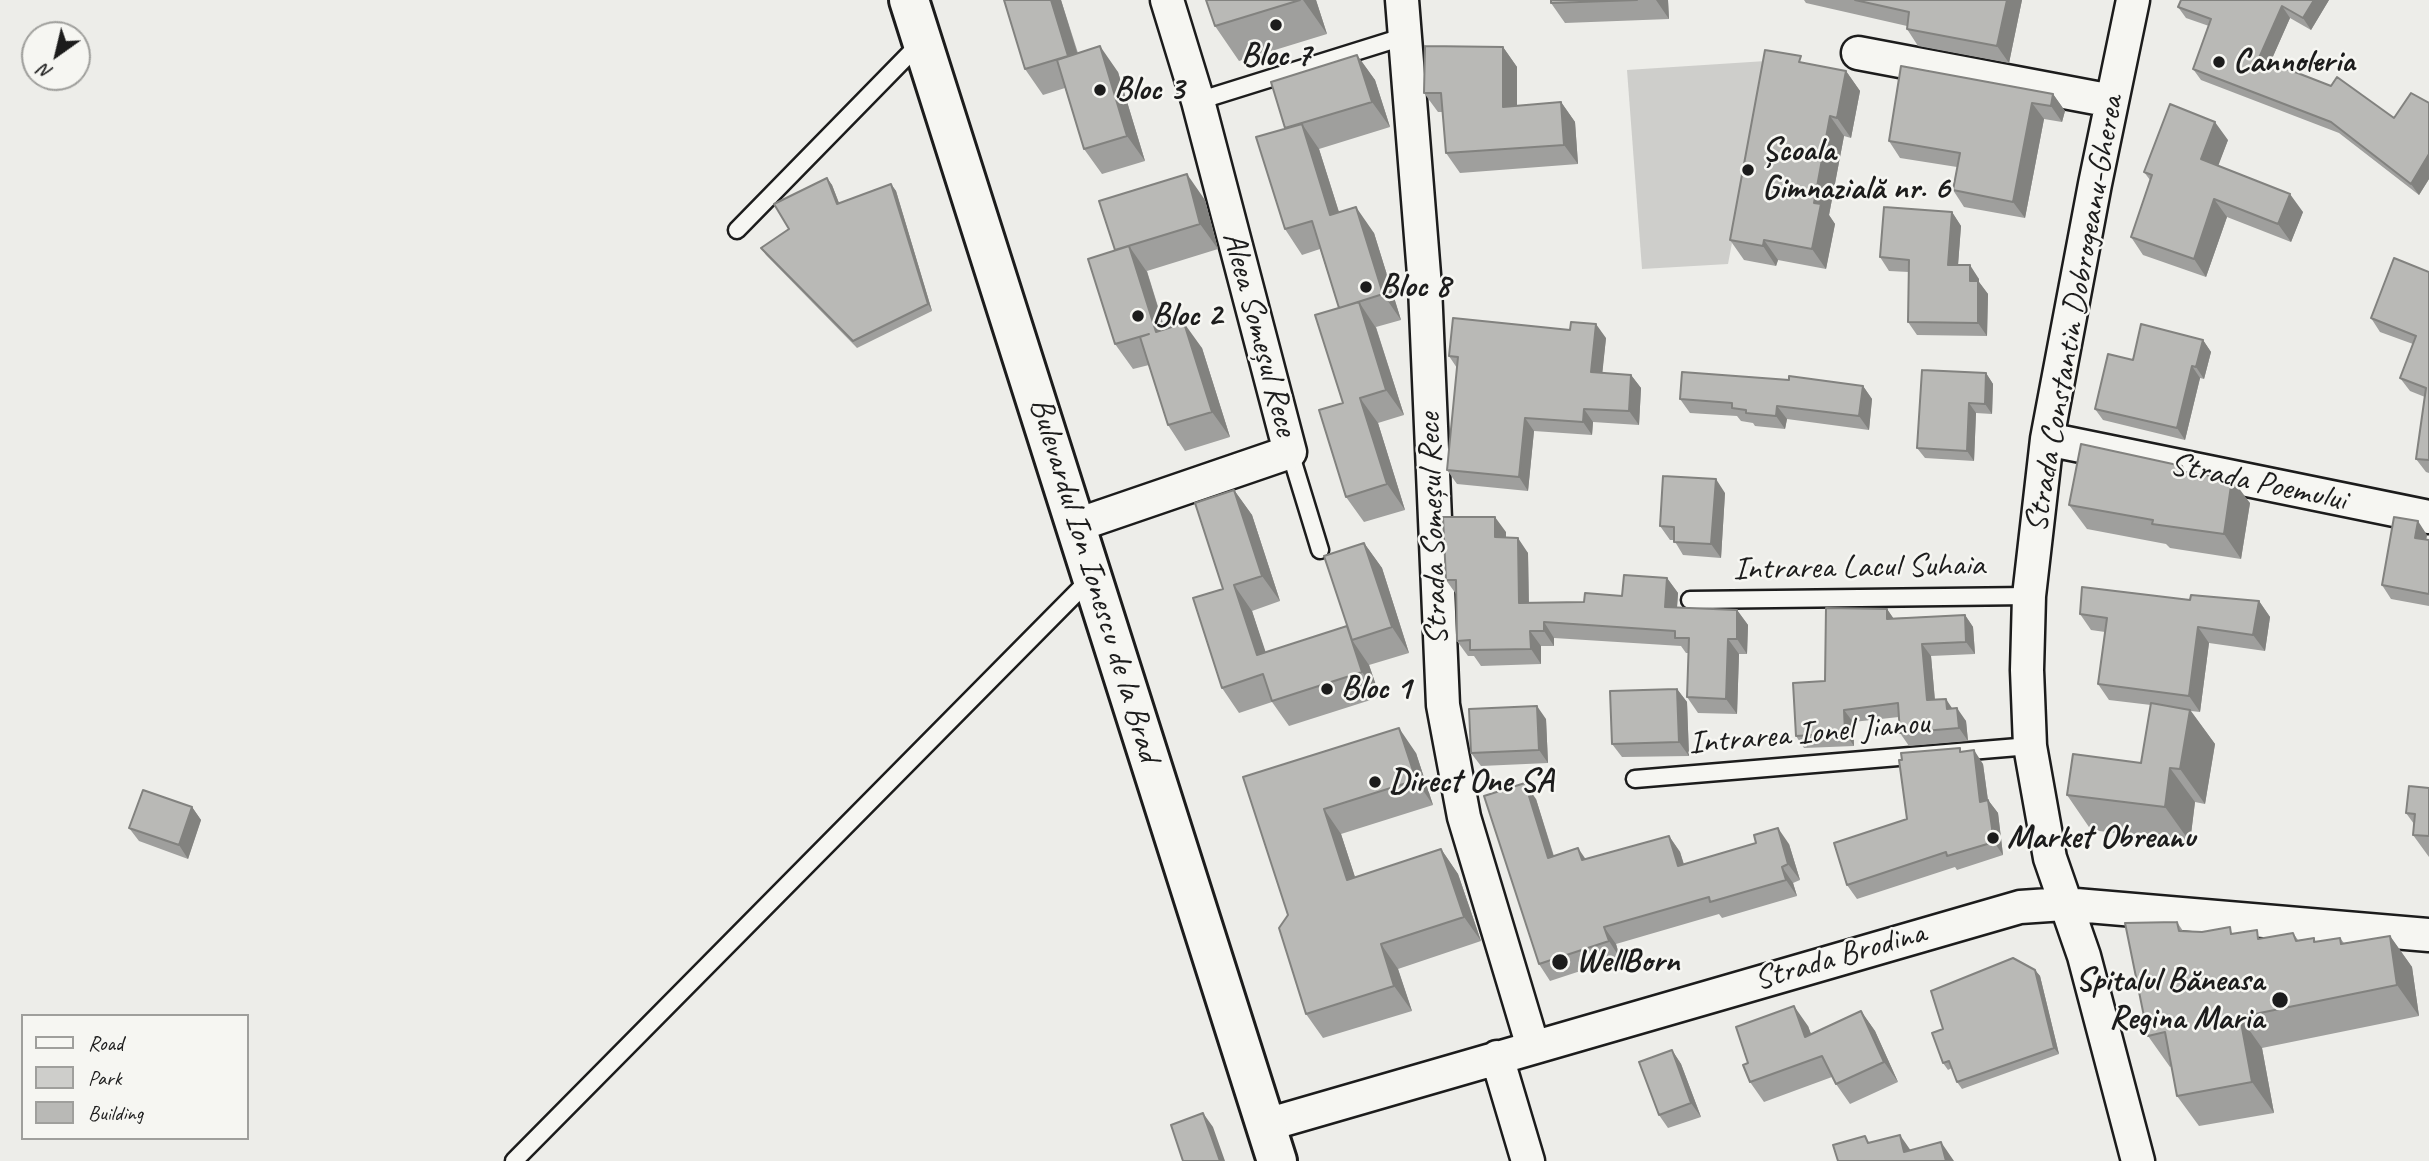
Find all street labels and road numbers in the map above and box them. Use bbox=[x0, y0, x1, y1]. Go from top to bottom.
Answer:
street label: Strada Constantin Dobrogeanu-Gherea bbox=[2017, 93, 2133, 535]
street label: Aleea Someșul Rece bbox=[1213, 228, 1305, 440]
street label: Bulevardul Ion Ionescu de la Brad bbox=[1020, 394, 1168, 766]
street label: Strada Someșul Rece bbox=[1410, 412, 1458, 646]
street label: Strada Poemului bbox=[2166, 445, 2350, 521]
street label: Intrarea Lacul Suhaia bbox=[1733, 546, 1985, 590]
street label: Intrarea Ionel Jianou bbox=[1687, 704, 1931, 764]
street label: Strada Brodina bbox=[1750, 914, 1930, 1000]

